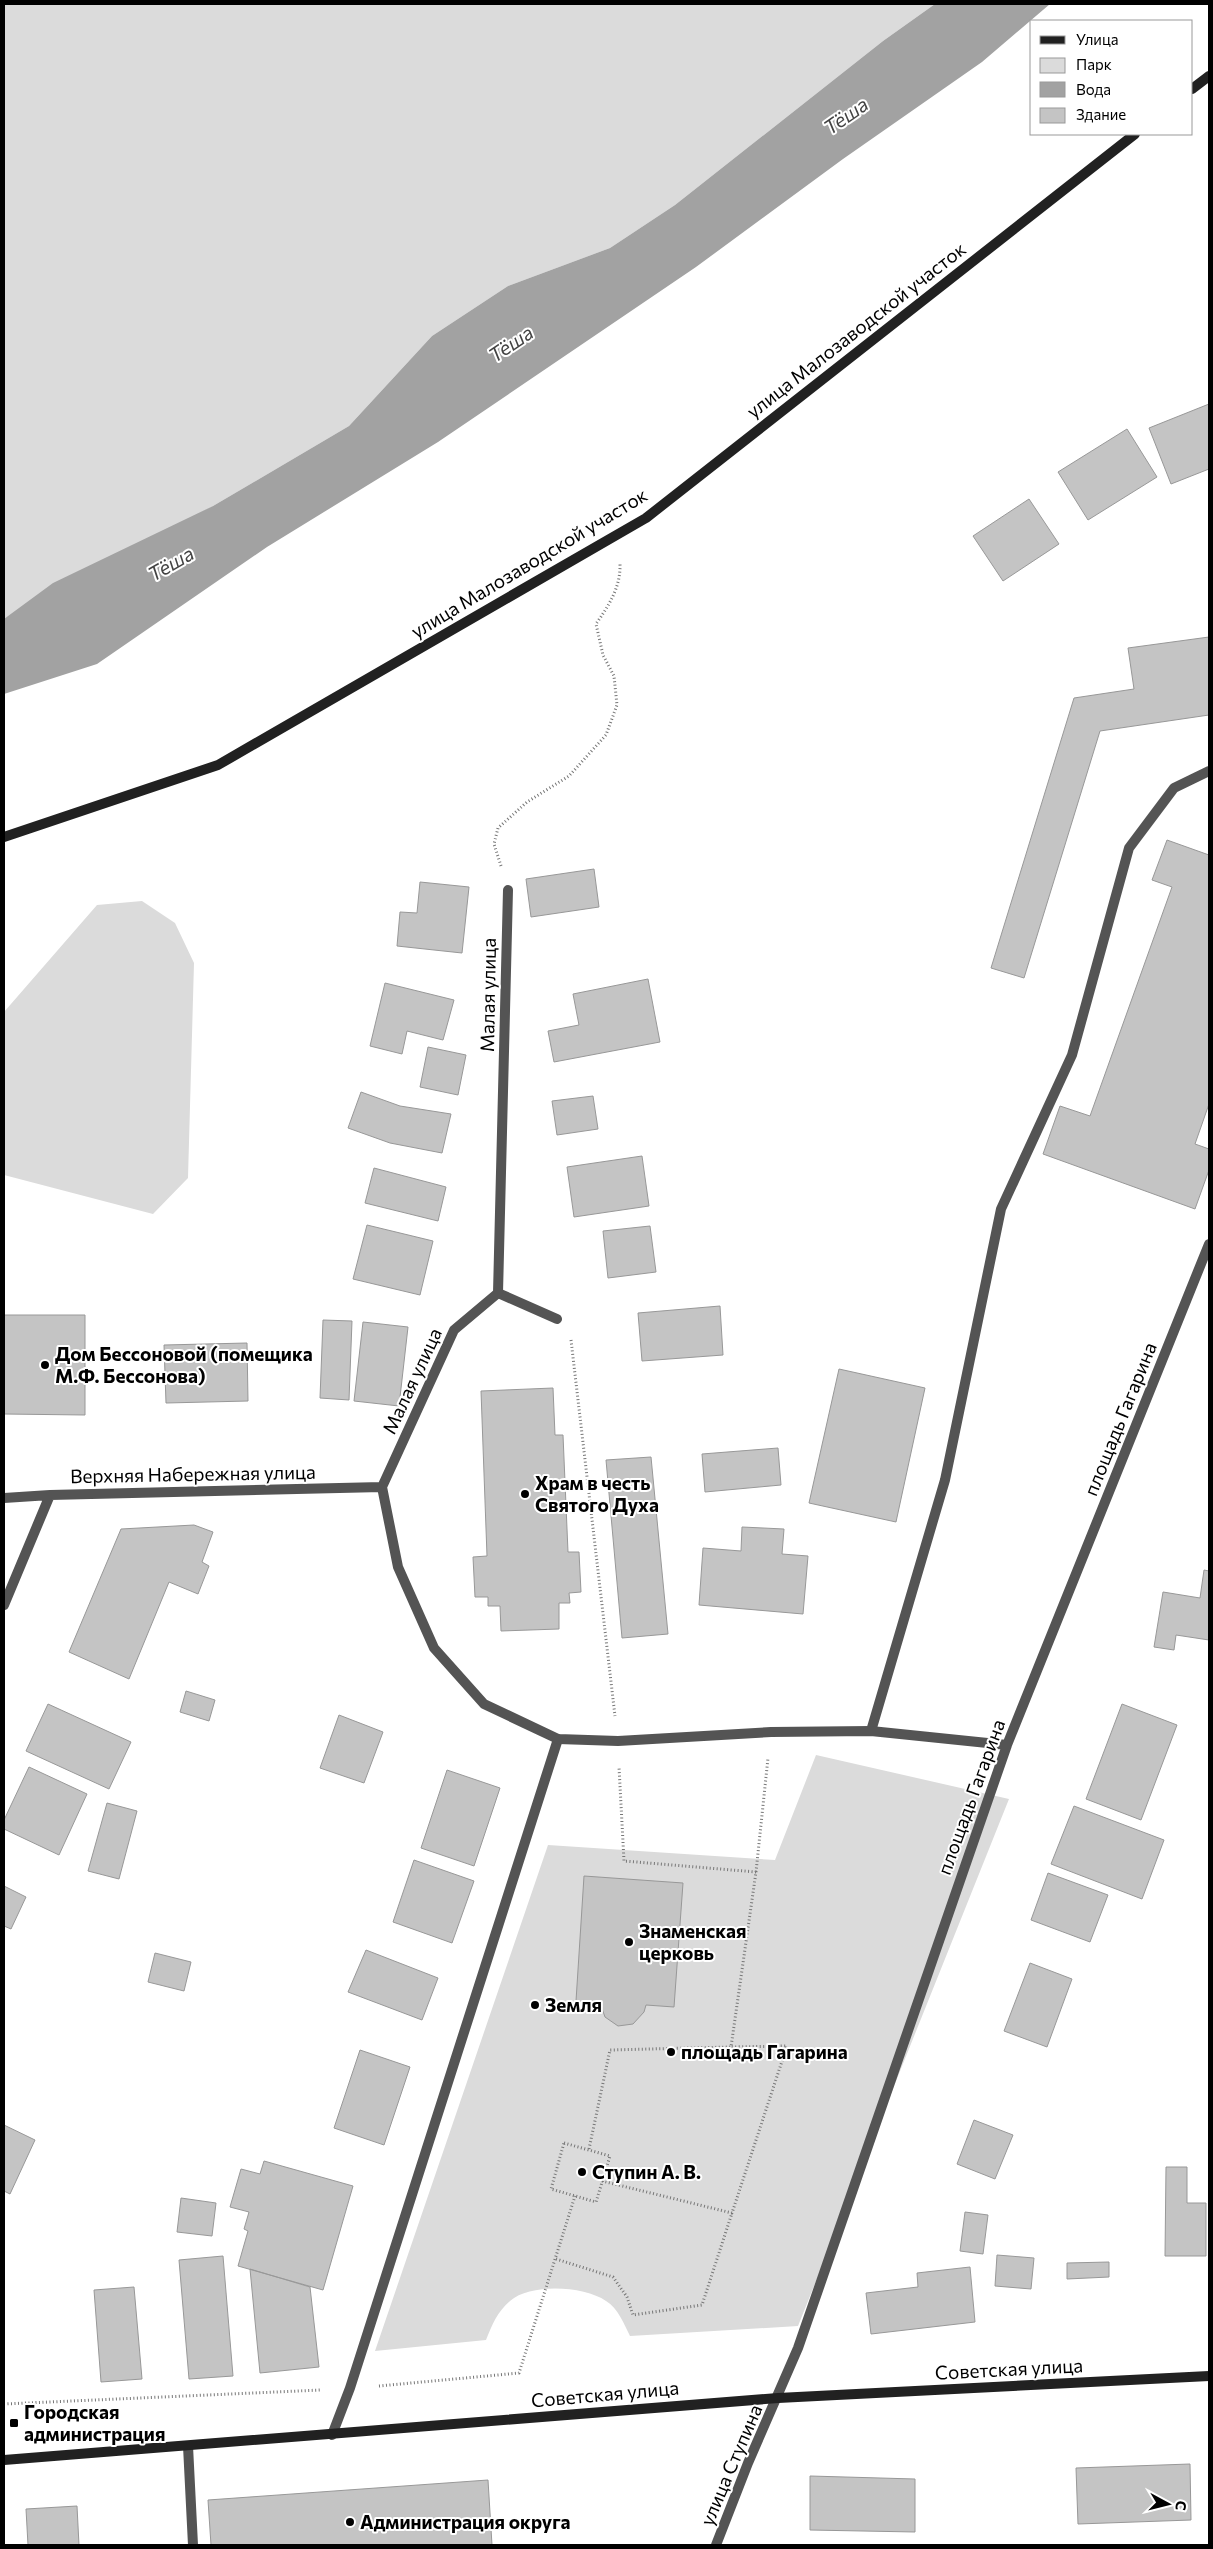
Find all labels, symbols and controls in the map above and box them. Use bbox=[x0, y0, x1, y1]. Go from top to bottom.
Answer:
legend bbox=[1030, 20, 1193, 135]
text: Улица bbox=[1076, 30, 1118, 48]
text: Парк bbox=[1076, 55, 1112, 73]
text: Вода bbox=[1076, 80, 1111, 98]
water label: Тёша bbox=[818, 91, 872, 139]
text: Здание bbox=[1076, 105, 1126, 123]
street label: улица Малозаводской участок bbox=[742, 237, 970, 422]
water label: Тёша bbox=[483, 320, 537, 367]
street label: улица Малозаводской участок bbox=[406, 483, 651, 642]
water label: Тёша bbox=[143, 541, 198, 586]
street label: Малая улица bbox=[475, 938, 500, 1052]
street label: Малая улица bbox=[377, 1324, 446, 1437]
street label: площадь Гагарина bbox=[1078, 1339, 1161, 1499]
place label: Дом Бессоновой (помещика М.Ф. Бессонова) bbox=[55, 1342, 313, 1387]
marker: Дом Бессоновой (помещика М.Ф. Бессонова) bbox=[39, 1359, 51, 1371]
street label: Верхняя Набережная улица bbox=[70, 1460, 316, 1487]
place label: Храм в честь Святого Духа bbox=[535, 1471, 659, 1516]
marker: Храм в честь Святого Духа bbox=[519, 1488, 531, 1500]
street label: площадь Гагарина bbox=[932, 1716, 1009, 1878]
place label: Знаменская церковь bbox=[639, 1919, 747, 1964]
marker: Знаменская церковь bbox=[623, 1936, 635, 1948]
place label: Земля bbox=[545, 1993, 602, 2016]
marker: Земля bbox=[529, 1999, 541, 2011]
place label: площадь Гагарина bbox=[681, 2040, 848, 2063]
marker: площадь Гагарина bbox=[665, 2046, 677, 2058]
place label: Ступин А. В. bbox=[592, 2160, 701, 2183]
marker: Ступин А. В. bbox=[576, 2166, 588, 2178]
street label: Советская улица bbox=[934, 2353, 1084, 2384]
street label: Советская улица bbox=[530, 2376, 680, 2411]
place label: Городская администрация bbox=[24, 2400, 165, 2445]
street label: улица Ступина bbox=[695, 2401, 766, 2529]
marker: Городская администрация bbox=[8, 2417, 20, 2429]
north arrow bbox=[1143, 2479, 1193, 2529]
text: С bbox=[1172, 2500, 1190, 2511]
place label: Администрация округа bbox=[360, 2510, 571, 2533]
marker: Администрация округа bbox=[344, 2516, 356, 2528]

